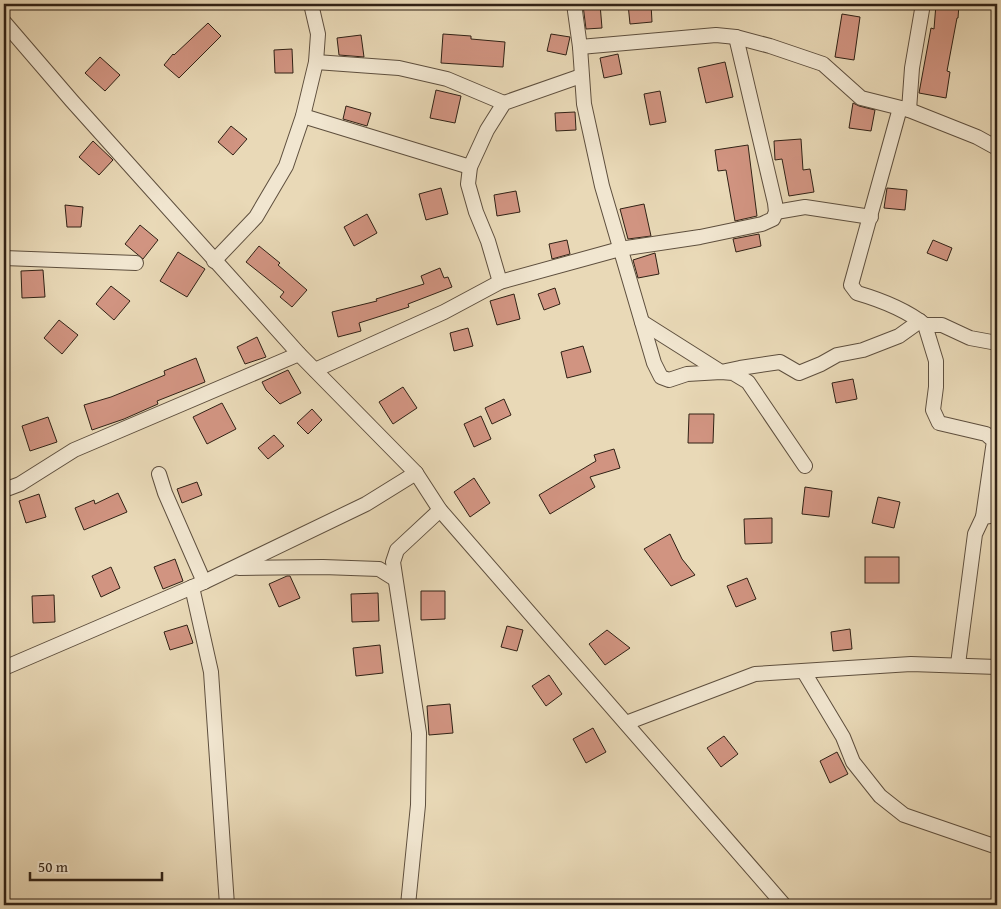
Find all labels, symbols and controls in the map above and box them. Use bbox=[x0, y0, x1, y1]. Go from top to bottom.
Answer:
scale bar bbox=[30, 849, 162, 881]
text: 50 m bbox=[38, 856, 69, 877]

